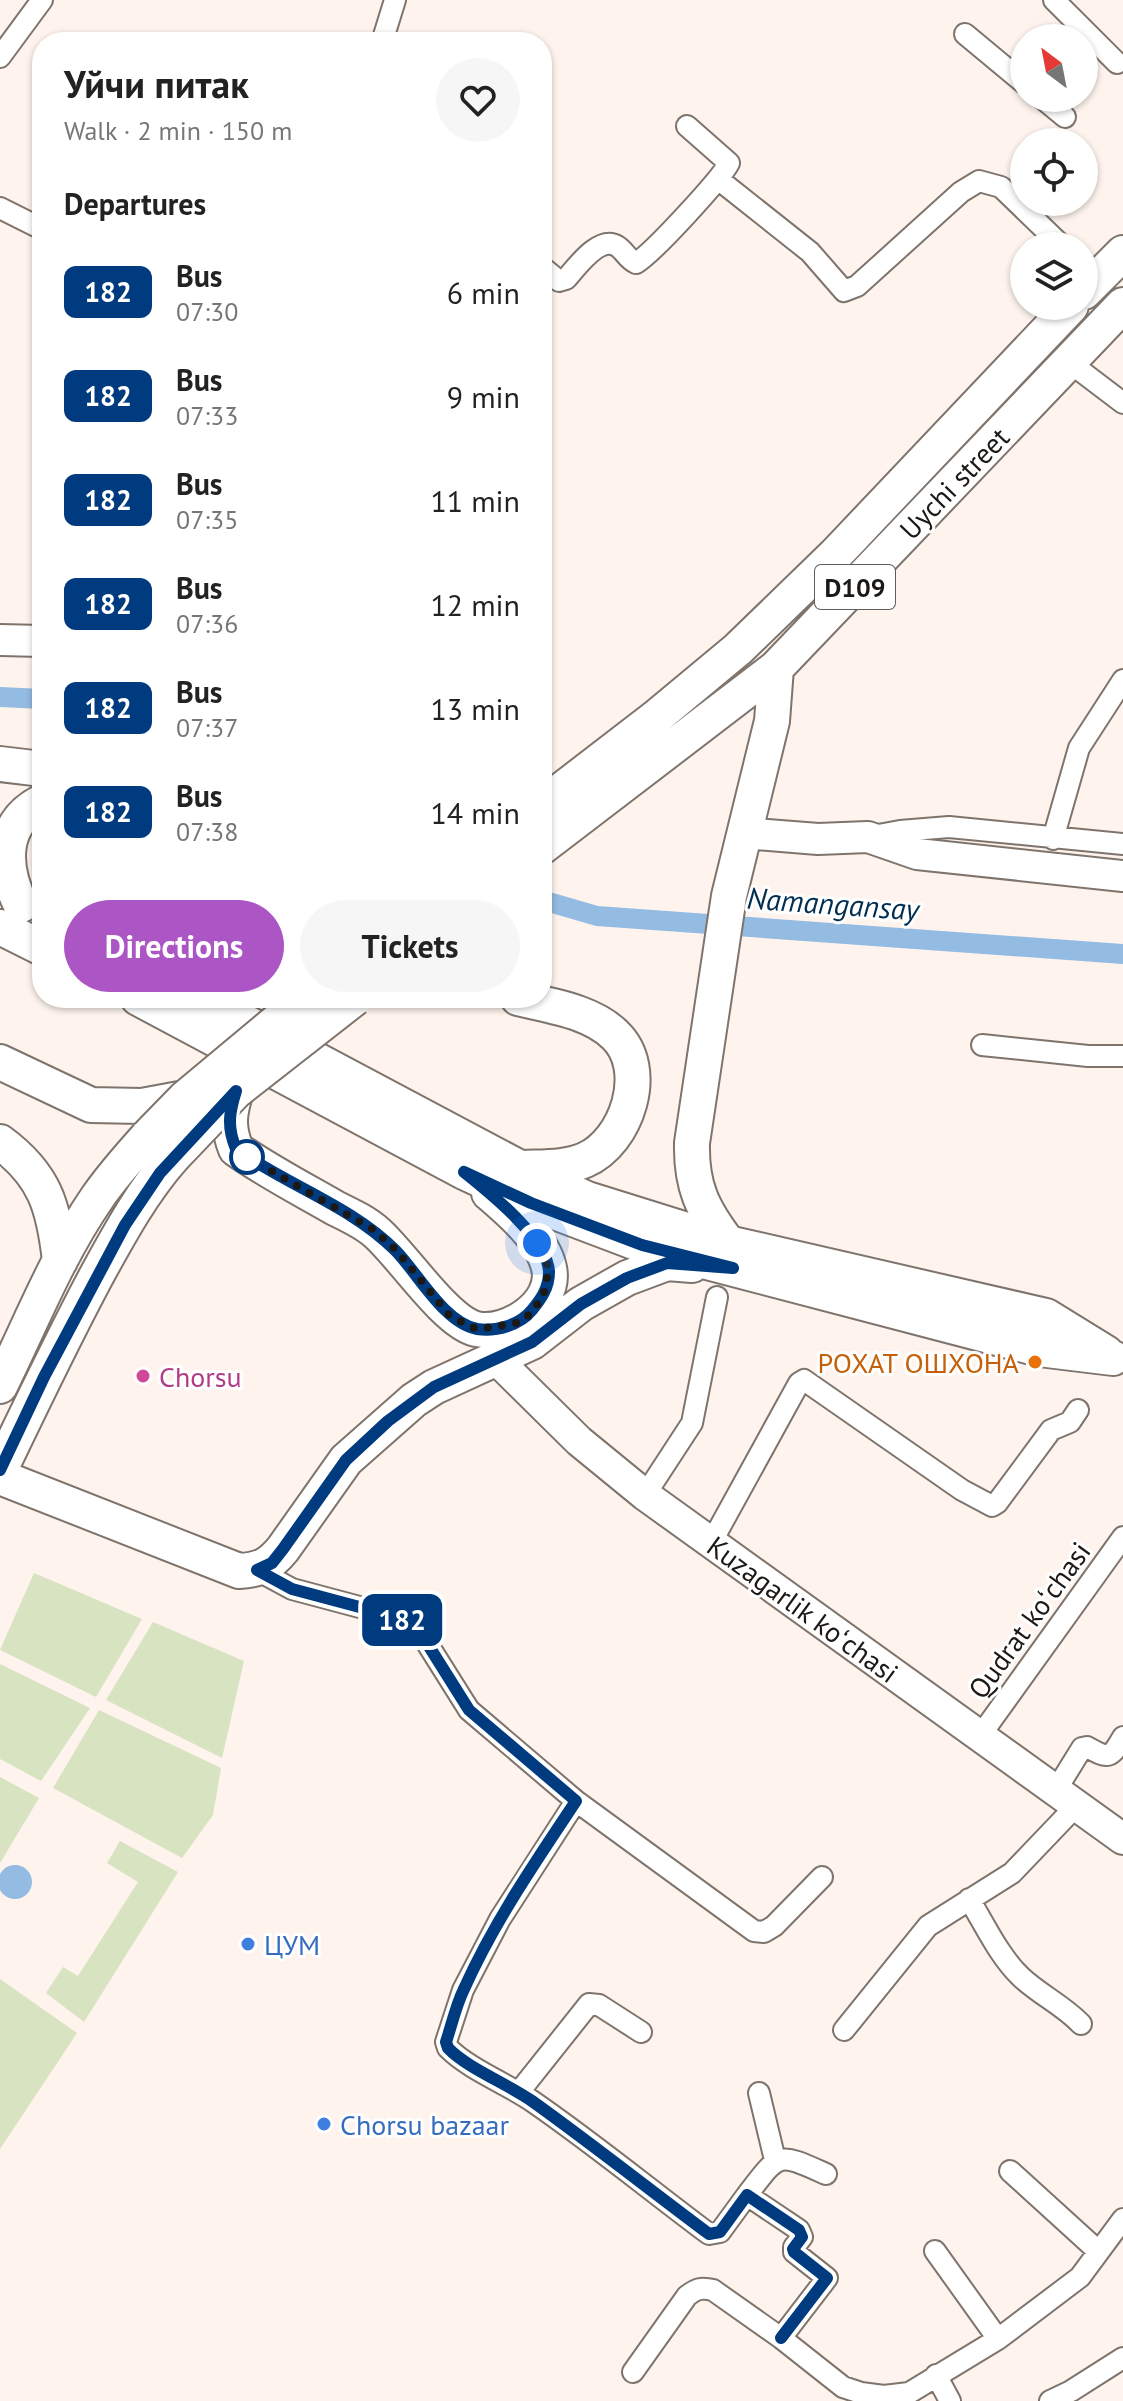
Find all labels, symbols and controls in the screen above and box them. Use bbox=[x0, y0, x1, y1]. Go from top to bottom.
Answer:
north arrow bbox=[1010, 24, 1098, 112]
map controls bbox=[1010, 24, 1098, 320]
button: heart bbox=[436, 58, 520, 142]
text: Уйчи питак bbox=[64, 59, 249, 108]
text: Walk · 2 min · 150 m bbox=[64, 114, 292, 147]
button: locate bbox=[1010, 128, 1098, 216]
text: Departures bbox=[64, 184, 206, 223]
button: layers bbox=[1010, 232, 1098, 320]
text: Bus bbox=[176, 256, 223, 295]
text: 182 bbox=[84, 273, 132, 310]
text: 6 min bbox=[447, 273, 520, 312]
text: 07:30 bbox=[176, 295, 238, 328]
text: Bus bbox=[176, 360, 223, 399]
text: 182 bbox=[84, 377, 132, 414]
text: 9 min bbox=[447, 377, 520, 416]
text: 07:33 bbox=[176, 399, 238, 432]
street label: Uychi street bbox=[891, 419, 1017, 547]
text: Bus bbox=[176, 464, 223, 503]
text: 182 bbox=[84, 481, 132, 518]
text: 11 min bbox=[430, 481, 520, 520]
text: 07:35 bbox=[176, 503, 238, 536]
road number: D109 bbox=[815, 565, 895, 609]
text: Bus bbox=[176, 568, 223, 607]
text: 182 bbox=[84, 585, 132, 622]
text: 12 min bbox=[430, 585, 520, 624]
text: 07:36 bbox=[176, 607, 238, 640]
text: Bus bbox=[176, 672, 223, 711]
text: 182 bbox=[84, 689, 132, 726]
text: 13 min bbox=[430, 689, 520, 728]
text: 07:37 bbox=[176, 711, 238, 744]
text: Bus bbox=[176, 776, 223, 815]
text: 182 bbox=[84, 793, 132, 830]
text: 14 min bbox=[430, 793, 520, 832]
text: 07:38 bbox=[176, 815, 238, 848]
water label: Namangansay bbox=[746, 878, 922, 929]
button: Directions bbox=[64, 900, 284, 992]
button: Tickets bbox=[300, 900, 520, 992]
unlabelled marker bbox=[230, 1140, 264, 1174]
your location bbox=[517, 1223, 557, 1263]
place label: РОХАТ ОШХОНА bbox=[818, 1344, 1020, 1381]
marker: РОХАТ ОШХОНА bbox=[1026, 1353, 1044, 1371]
place label: Chorsu bbox=[159, 1358, 242, 1395]
marker: Chorsu bbox=[134, 1367, 152, 1385]
street label: Kuzagarlik koʻchasi bbox=[700, 1527, 906, 1691]
street label: Qudrat koʻchasi bbox=[960, 1534, 1098, 1706]
line badge: 182 bbox=[356, 1594, 448, 1646]
text: 182 bbox=[378, 1601, 426, 1638]
place label: ЦУМ bbox=[264, 1926, 320, 1963]
marker: ЦУМ bbox=[239, 1935, 257, 1953]
place label: Chorsu bazaar bbox=[340, 2106, 509, 2143]
marker: Chorsu bazaar bbox=[315, 2115, 333, 2133]

